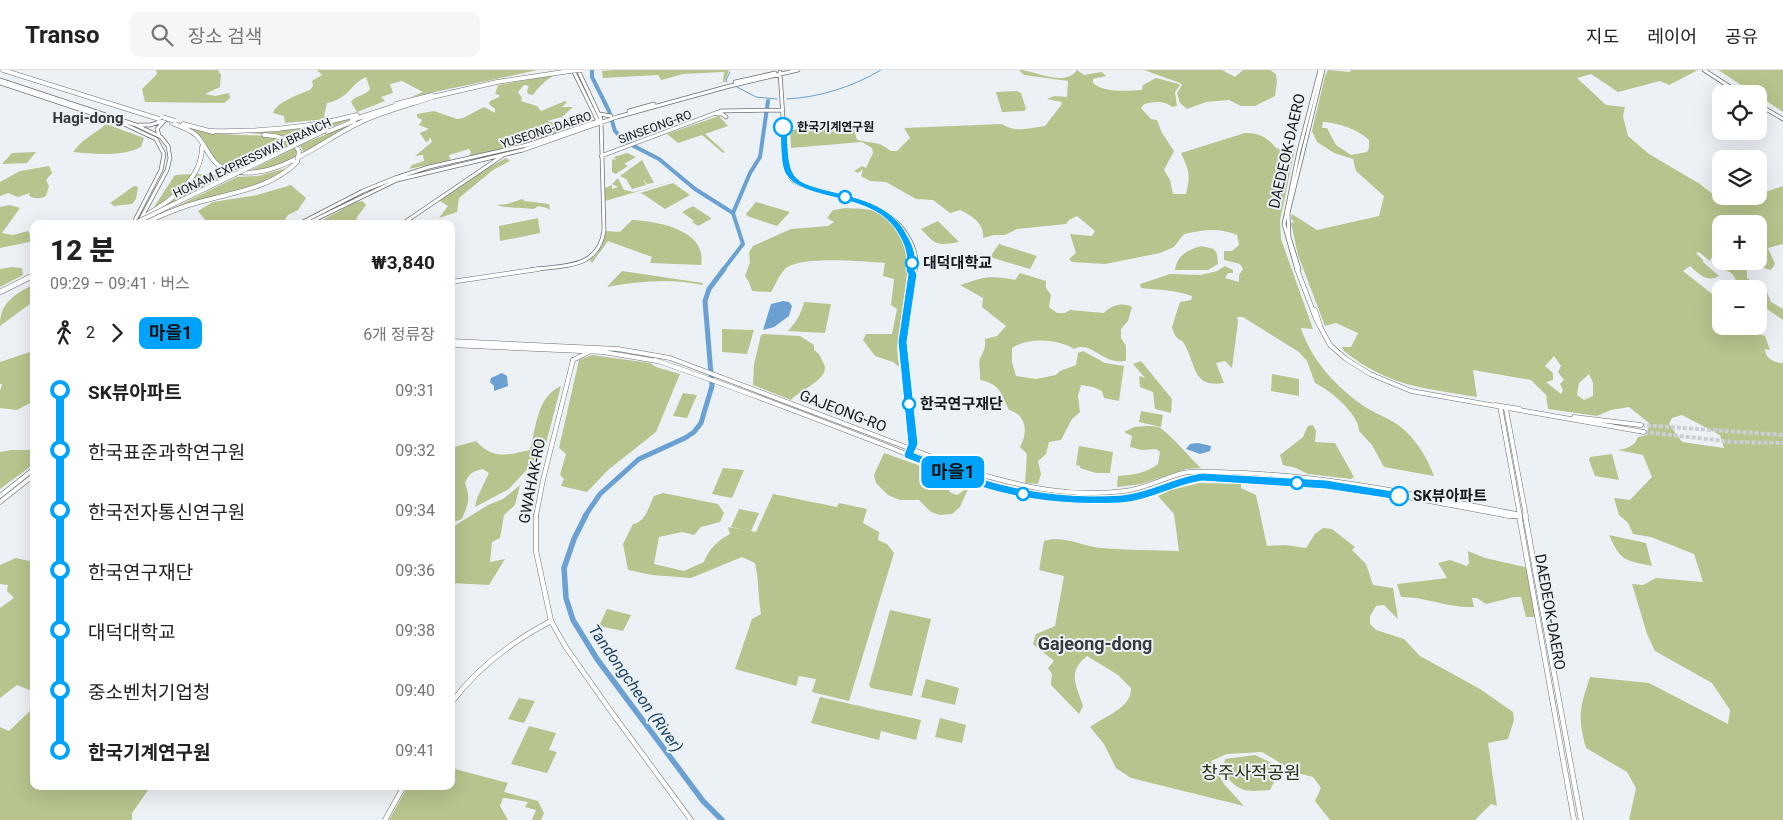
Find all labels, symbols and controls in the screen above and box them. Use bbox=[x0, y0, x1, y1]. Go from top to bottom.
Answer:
search box bbox=[130, 12, 480, 57]
text: Transo bbox=[25, 21, 100, 49]
icon: search bbox=[148, 21, 176, 49]
text: 장소 검색 bbox=[188, 25, 262, 48]
text: 지도 bbox=[1586, 26, 1619, 47]
text: 레이어 bbox=[1647, 26, 1697, 47]
text: 공유 bbox=[1725, 26, 1758, 47]
map controls bbox=[1712, 85, 1767, 335]
button: locate bbox=[1712, 85, 1767, 140]
street label: DAEDEOK-DAERO bbox=[1265, 92, 1309, 210]
street label: SINSEONG-RO bbox=[616, 107, 694, 147]
district label: Hagi-dong bbox=[53, 109, 123, 127]
street label: YUSEONG-DAERO bbox=[499, 109, 593, 151]
street label: HONAM EXPRESSWAY BRANCH bbox=[171, 115, 333, 201]
marker: 한국기계연구원 bbox=[773, 117, 793, 137]
place label: 한국기계연구원 bbox=[797, 120, 874, 134]
button: layers bbox=[1712, 150, 1767, 205]
unlabelled marker bbox=[838, 190, 852, 204]
button: + bbox=[1712, 215, 1767, 270]
text: 12 분 bbox=[50, 234, 115, 267]
text: ₩3,840 bbox=[371, 251, 435, 274]
place label: 대덕대학교 bbox=[923, 254, 992, 272]
marker: 대덕대학교 bbox=[905, 256, 919, 270]
text: 09:29 – 09:41 · 버스 bbox=[50, 274, 190, 293]
button: − bbox=[1712, 280, 1767, 335]
icon: walk bbox=[50, 319, 78, 347]
icon: forward bbox=[103, 319, 131, 347]
text: 마을1 bbox=[149, 322, 192, 343]
text: 2 bbox=[86, 323, 95, 342]
text: 6개 정류장 bbox=[363, 325, 435, 344]
text: SK뷰아파트 bbox=[88, 381, 182, 404]
text: 09:31 bbox=[395, 381, 435, 400]
street label: GAJEONG-RO bbox=[797, 386, 889, 436]
place label: 한국연구재단 bbox=[920, 395, 1003, 413]
marker: 한국연구재단 bbox=[902, 397, 916, 411]
street label: GWAHAK-RO bbox=[515, 437, 549, 525]
text: 한국표준과학연구원 bbox=[88, 441, 245, 464]
text: 09:32 bbox=[395, 441, 435, 460]
line badge: 마을1 bbox=[924, 456, 982, 488]
text: 마을1 bbox=[931, 461, 975, 482]
unlabelled marker bbox=[1290, 476, 1304, 490]
marker: SK뷰아파트 bbox=[1389, 486, 1409, 506]
unlabelled marker bbox=[1016, 487, 1030, 501]
place label: SK뷰아파트 bbox=[1413, 487, 1487, 505]
text: 한국전자통신연구원 bbox=[88, 501, 245, 524]
text: 09:34 bbox=[395, 501, 435, 520]
street label: DAEDEOK-DAERO bbox=[1531, 553, 1569, 671]
text: 한국연구재단 bbox=[88, 561, 193, 584]
text: 09:36 bbox=[395, 561, 435, 580]
text: 대덕대학교 bbox=[88, 621, 175, 644]
text: 09:38 bbox=[395, 621, 435, 640]
water label: Tandongcheon (River) bbox=[584, 621, 687, 756]
district label: Gajeong-dong bbox=[1038, 633, 1152, 654]
text: 중소벤처기업청 bbox=[88, 681, 210, 704]
text: 09:40 bbox=[395, 681, 435, 700]
text: 한국기계연구원 bbox=[88, 741, 210, 764]
text: 09:41 bbox=[395, 741, 435, 760]
park label: 창주사적공원 bbox=[1201, 762, 1301, 783]

